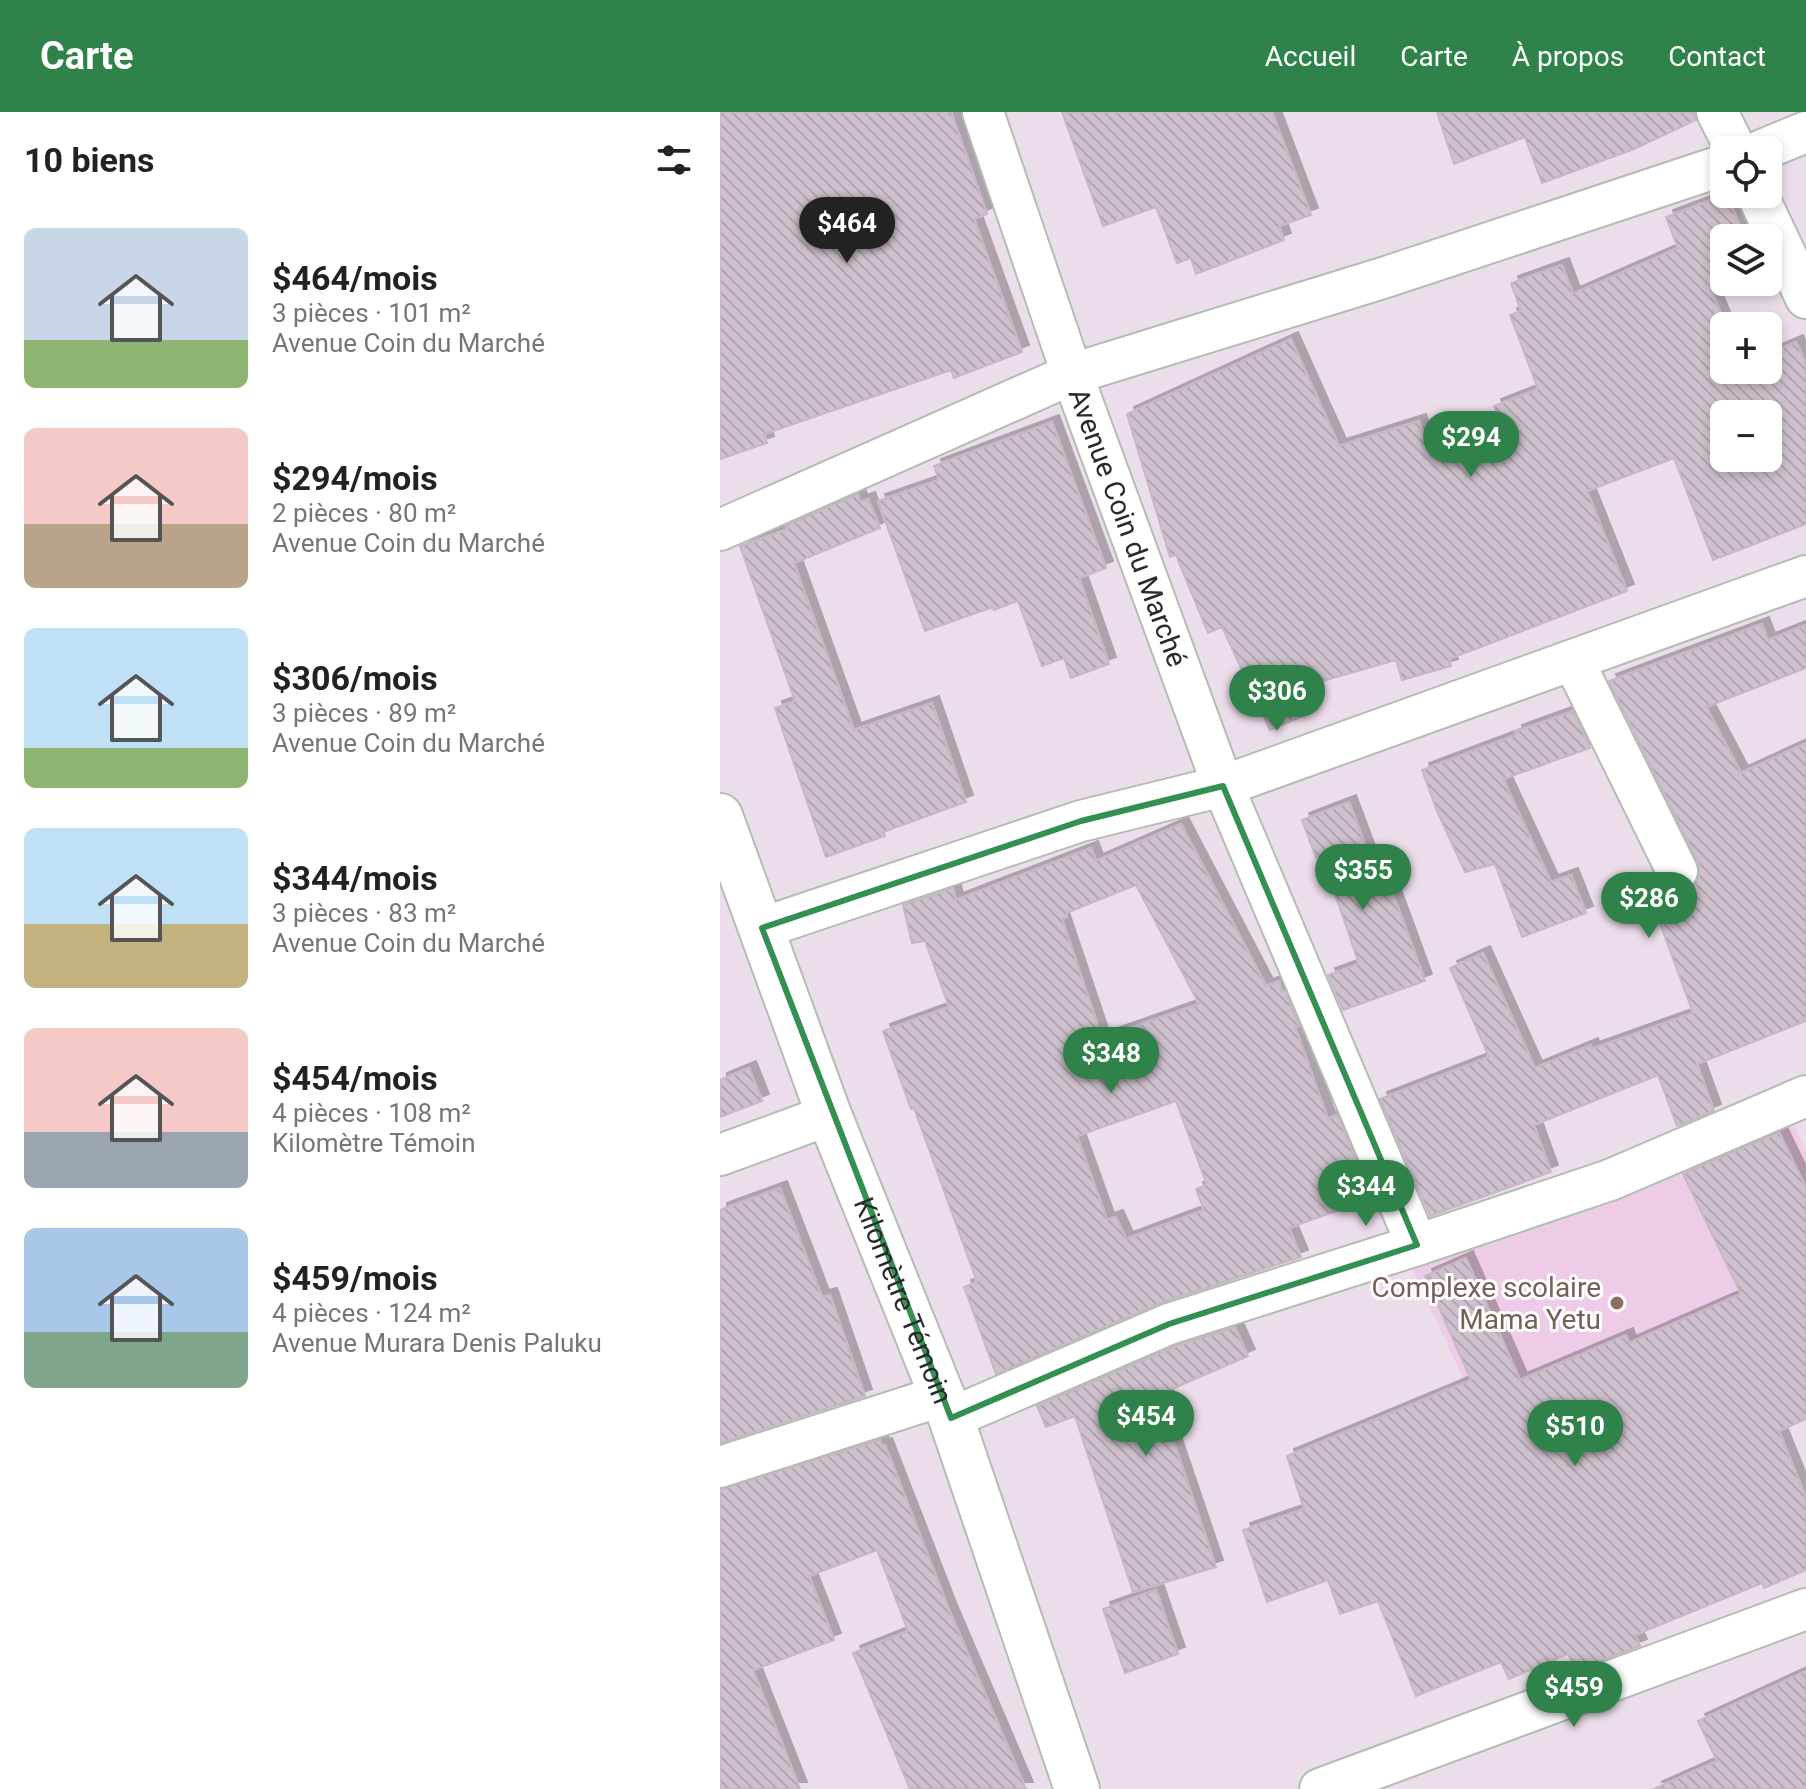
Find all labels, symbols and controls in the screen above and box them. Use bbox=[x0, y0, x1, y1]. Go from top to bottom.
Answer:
text: Carte bbox=[40, 34, 133, 78]
text: Accueil bbox=[1265, 40, 1356, 73]
text: Carte bbox=[1400, 40, 1468, 73]
text: À propos bbox=[1512, 40, 1624, 73]
text: Contact bbox=[1668, 40, 1766, 73]
map controls bbox=[1710, 136, 1782, 472]
button: locate bbox=[1710, 136, 1782, 208]
icon: filters bbox=[652, 138, 696, 182]
text: 10 biens bbox=[24, 140, 154, 180]
pin: $464 bbox=[800, 197, 894, 265]
text: $464 bbox=[817, 208, 877, 238]
button: layers bbox=[1710, 224, 1782, 296]
text: $464/mois bbox=[272, 258, 438, 298]
icon: home bbox=[88, 260, 184, 356]
text: 3 pièces · 101 m² bbox=[272, 298, 471, 328]
button: + bbox=[1710, 312, 1782, 384]
text: Avenue Coin du Marché bbox=[272, 328, 545, 358]
street label: Avenue Coin du Marché bbox=[1062, 384, 1194, 671]
button: − bbox=[1710, 400, 1782, 472]
pin: $294 bbox=[1424, 411, 1518, 479]
text: $294 bbox=[1441, 422, 1501, 452]
text: $294/mois bbox=[272, 458, 438, 498]
icon: home bbox=[88, 460, 184, 556]
text: 2 pièces · 80 m² bbox=[272, 498, 456, 528]
text: Avenue Coin du Marché bbox=[272, 528, 545, 558]
text: $306/mois bbox=[272, 658, 438, 698]
icon: home bbox=[88, 660, 184, 756]
pin: $306 bbox=[1230, 665, 1324, 733]
text: $306 bbox=[1247, 676, 1307, 706]
text: 3 pièces · 89 m² bbox=[272, 698, 456, 728]
text: Avenue Coin du Marché bbox=[272, 728, 545, 758]
pin: $355 bbox=[1316, 844, 1410, 912]
text: $355 bbox=[1333, 855, 1393, 885]
text: $344/mois bbox=[272, 858, 438, 898]
icon: home bbox=[88, 860, 184, 956]
pin: $286 bbox=[1602, 872, 1696, 940]
text: $286 bbox=[1619, 883, 1679, 913]
text: 3 pièces · 83 m² bbox=[272, 898, 456, 928]
text: Avenue Coin du Marché bbox=[272, 928, 545, 958]
pin: $348 bbox=[1064, 1027, 1158, 1095]
text: $348 bbox=[1081, 1038, 1141, 1068]
text: $454/mois bbox=[272, 1058, 438, 1098]
icon: home bbox=[88, 1060, 184, 1156]
text: 4 pièces · 108 m² bbox=[272, 1098, 471, 1128]
text: Kilomètre Témoin bbox=[272, 1128, 476, 1158]
pin: $344 bbox=[1319, 1160, 1413, 1228]
text: $344 bbox=[1336, 1171, 1396, 1201]
street label: Kilomètre Témoin bbox=[847, 1193, 959, 1408]
text: $459/mois bbox=[272, 1258, 438, 1298]
icon: home bbox=[88, 1260, 184, 1356]
place label: Complexe scolaire Mama Yetu bbox=[1371, 1271, 1601, 1336]
marker: Complexe scolaire Mama Yetu bbox=[1608, 1294, 1626, 1312]
text: 4 pièces · 124 m² bbox=[272, 1298, 471, 1328]
text: Avenue Murara Denis Paluku bbox=[272, 1328, 602, 1358]
pin: $454 bbox=[1099, 1390, 1193, 1458]
pin: $510 bbox=[1528, 1400, 1622, 1468]
text: $454 bbox=[1116, 1401, 1176, 1431]
text: $510 bbox=[1545, 1411, 1605, 1441]
pin: $459 bbox=[1527, 1661, 1621, 1729]
text: $459 bbox=[1544, 1672, 1604, 1702]

